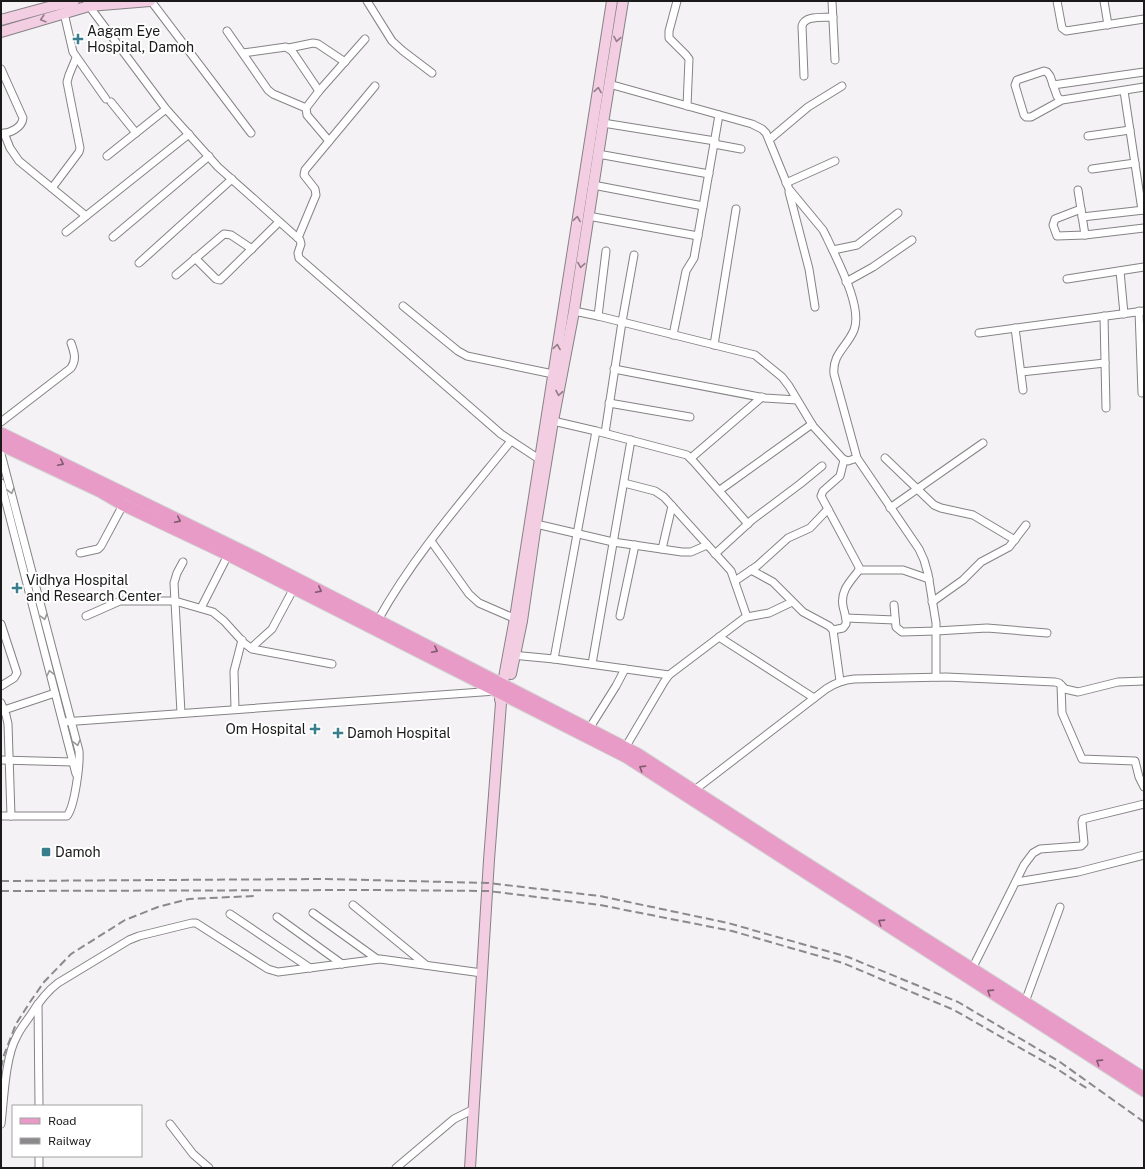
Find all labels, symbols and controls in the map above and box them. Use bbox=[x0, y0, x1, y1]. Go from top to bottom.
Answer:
one-way arrow bbox=[40, 14, 47, 23]
place label: Aagam Eye Hospital, Damoh bbox=[87, 23, 194, 55]
marker: Aagam Eye Hospital, Damoh bbox=[72, 33, 84, 45]
one-way arrow bbox=[613, 36, 622, 43]
one-way arrow bbox=[593, 87, 602, 93]
one-way arrow bbox=[572, 216, 581, 222]
one-way arrow bbox=[577, 262, 586, 268]
one-way arrow bbox=[552, 344, 561, 350]
one-way arrow bbox=[555, 390, 563, 396]
one-way arrow bbox=[57, 458, 64, 466]
one-way arrow bbox=[6, 488, 15, 495]
one-way arrow bbox=[174, 515, 181, 523]
place label: Vidhya Hospital and Research Center bbox=[26, 572, 162, 604]
marker: Vidhya Hospital and Research Center bbox=[11, 582, 23, 594]
one-way arrow bbox=[315, 586, 323, 593]
one-way arrow bbox=[39, 613, 48, 620]
one-way arrow bbox=[431, 645, 438, 653]
one-way arrow bbox=[46, 669, 55, 676]
place label: Om Hospital bbox=[226, 721, 306, 737]
marker: Om Hospital bbox=[309, 723, 321, 735]
place label: Damoh Hospital bbox=[347, 725, 451, 741]
marker: Damoh Hospital bbox=[332, 727, 344, 739]
one-way arrow bbox=[72, 739, 81, 746]
one-way arrow bbox=[639, 765, 646, 772]
place label: Damoh bbox=[55, 844, 101, 860]
marker: Damoh bbox=[40, 846, 52, 858]
one-way arrow bbox=[878, 920, 885, 927]
one-way arrow bbox=[987, 990, 994, 997]
one-way arrow bbox=[1096, 1060, 1103, 1067]
legend bbox=[12, 1105, 142, 1157]
text: Road bbox=[48, 1114, 76, 1128]
text: Railway bbox=[48, 1134, 92, 1148]

